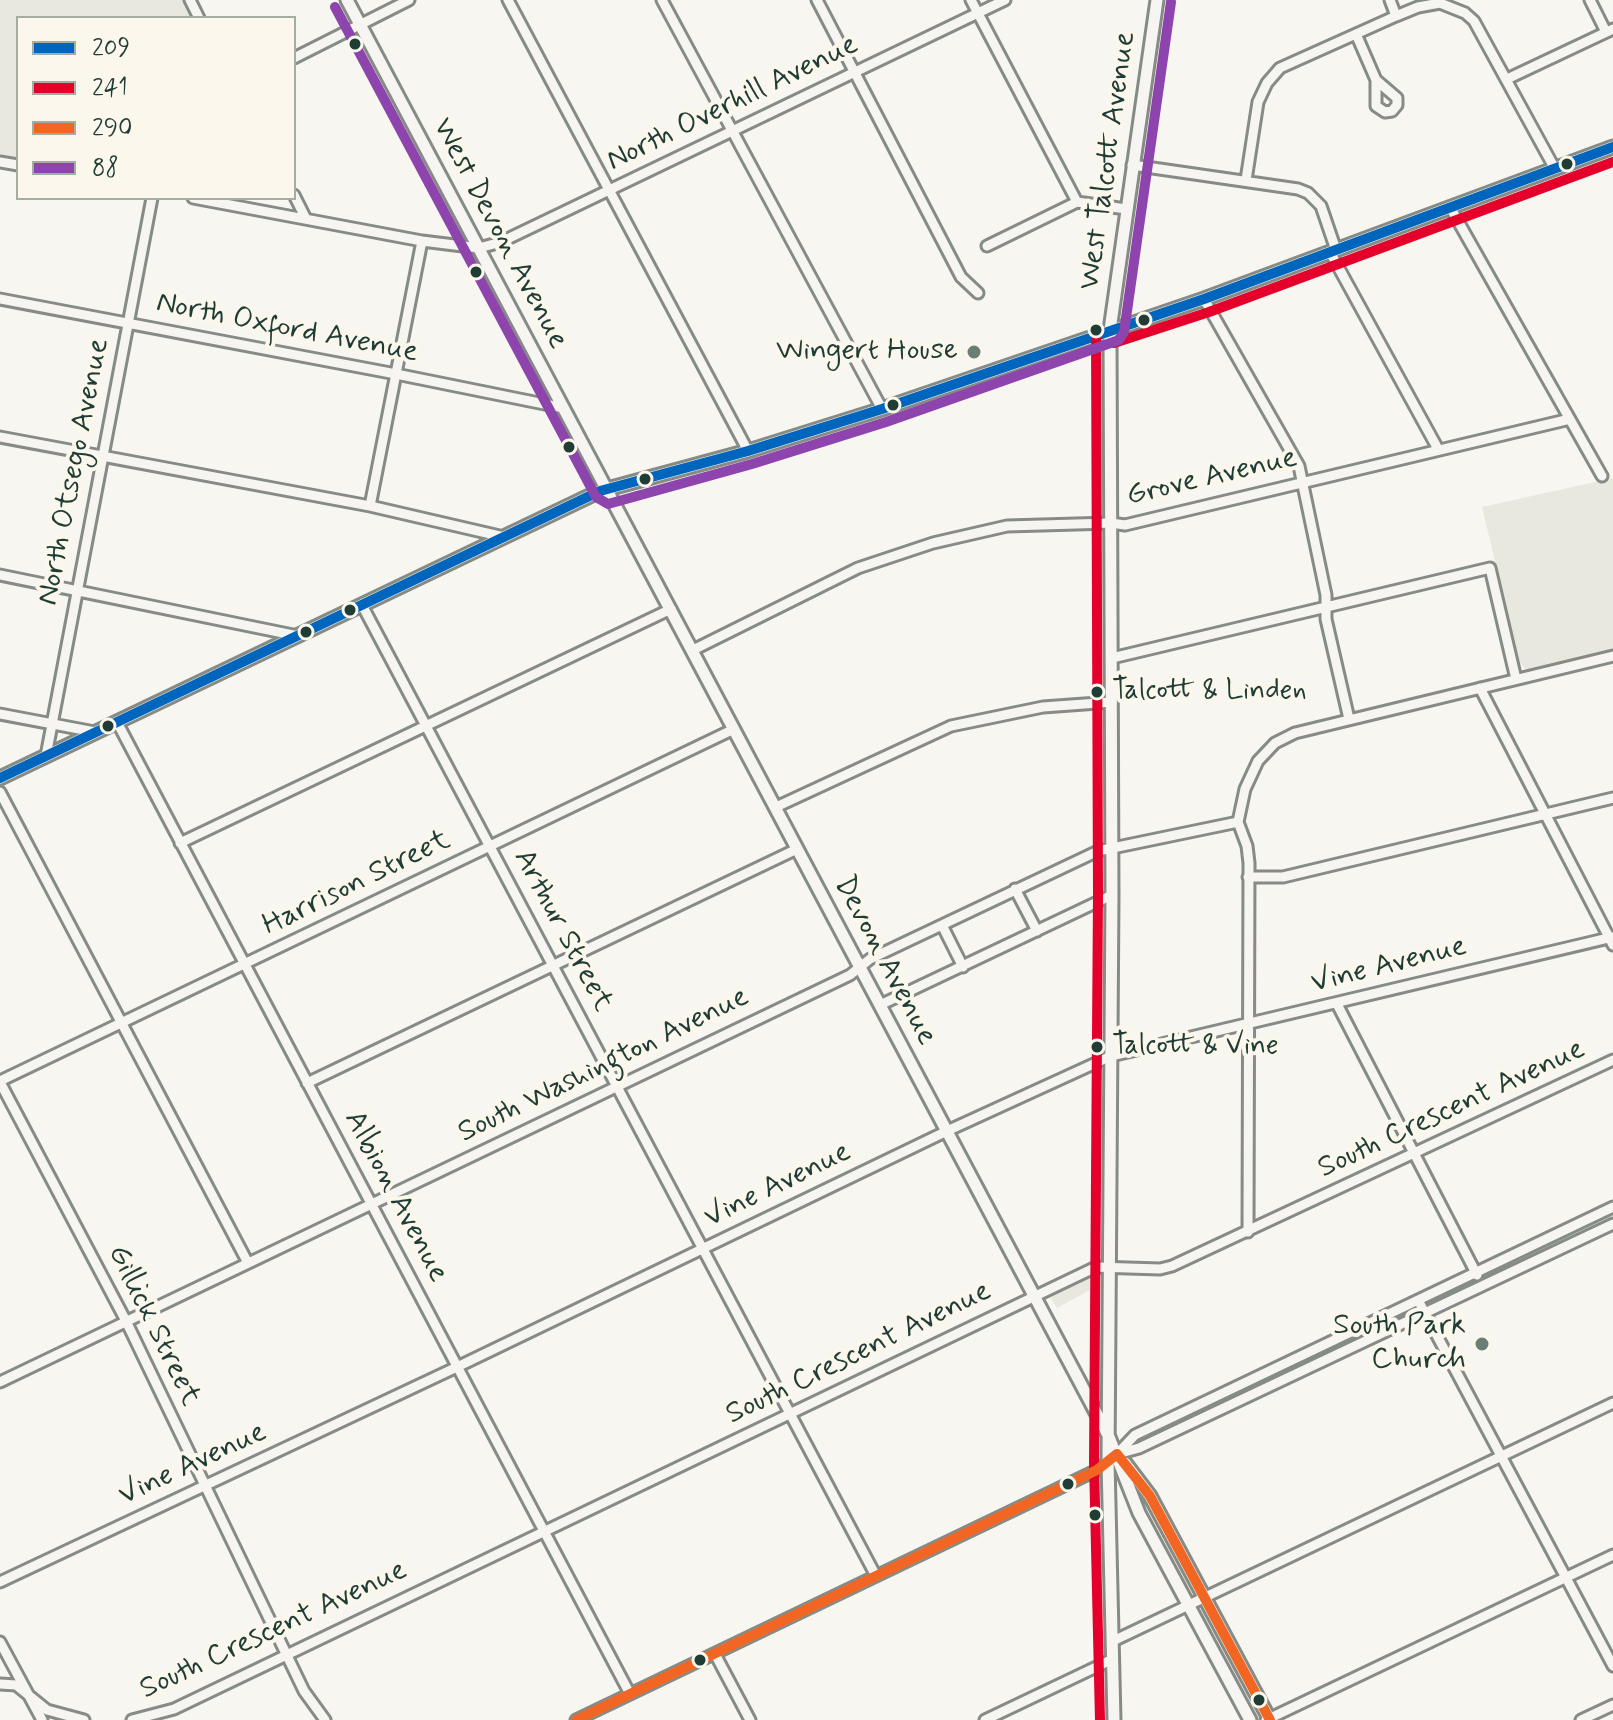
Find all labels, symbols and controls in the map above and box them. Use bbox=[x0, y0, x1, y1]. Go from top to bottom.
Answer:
legend bbox=[16, 16, 296, 200]
street label: North Overhill Avenue bbox=[602, 28, 864, 180]
street label: West Talcott Avenue bbox=[1073, 30, 1145, 292]
text: 209 bbox=[92, 33, 130, 64]
unlabelled marker bbox=[347, 36, 363, 52]
text: 241 bbox=[92, 73, 128, 104]
text: 290 bbox=[92, 113, 133, 144]
street label: West Devon Avenue bbox=[423, 113, 575, 355]
text: 88 bbox=[92, 153, 119, 184]
unlabelled marker bbox=[1559, 156, 1575, 172]
unlabelled marker bbox=[468, 264, 484, 280]
street label: North Oxford Avenue bbox=[153, 286, 421, 372]
unlabelled marker bbox=[1136, 312, 1152, 328]
unlabelled marker bbox=[1088, 322, 1104, 338]
place label: Wingert House bbox=[776, 334, 958, 370]
street label: North Otsego Avenue bbox=[31, 336, 119, 608]
marker: Wingert House bbox=[965, 343, 983, 361]
unlabelled marker bbox=[885, 397, 901, 413]
unlabelled marker bbox=[561, 439, 577, 455]
street label: Grove Avenue bbox=[1123, 441, 1301, 515]
unlabelled marker bbox=[637, 471, 653, 487]
unlabelled marker bbox=[342, 602, 358, 618]
unlabelled marker bbox=[298, 624, 314, 640]
place label: Talcott & Linden bbox=[1112, 675, 1307, 709]
marker: Talcott & Linden bbox=[1089, 684, 1105, 700]
unlabelled marker bbox=[100, 718, 116, 734]
street label: Harrison Street bbox=[257, 823, 457, 945]
street label: Arthur Street bbox=[504, 844, 620, 1018]
street label: Devon Avenue bbox=[824, 870, 944, 1052]
street label: Vine Avenue bbox=[1308, 929, 1470, 1003]
street label: South Washington Avenue bbox=[453, 980, 755, 1152]
place label: Talcott & Vine bbox=[1112, 1030, 1279, 1064]
street label: South Crescent Avenue bbox=[1313, 1032, 1591, 1188]
marker: Talcott & Vine bbox=[1089, 1039, 1105, 1055]
street label: Albion Avenue bbox=[335, 1105, 455, 1289]
street label: Vine Avenue bbox=[699, 1135, 857, 1237]
street label: Gillick Street bbox=[99, 1240, 207, 1412]
street label: South Crescent Avenue bbox=[721, 1274, 997, 1434]
place label: South Park Church bbox=[1333, 1309, 1466, 1380]
marker: South Park Church bbox=[1473, 1335, 1491, 1353]
street label: Vine Avenue bbox=[113, 1415, 273, 1515]
unlabelled marker bbox=[1060, 1476, 1076, 1492]
unlabelled marker bbox=[1087, 1507, 1103, 1523]
street label: South Crescent Avenue bbox=[135, 1553, 413, 1709]
unlabelled marker bbox=[692, 1652, 708, 1668]
unlabelled marker bbox=[1251, 1692, 1267, 1708]

